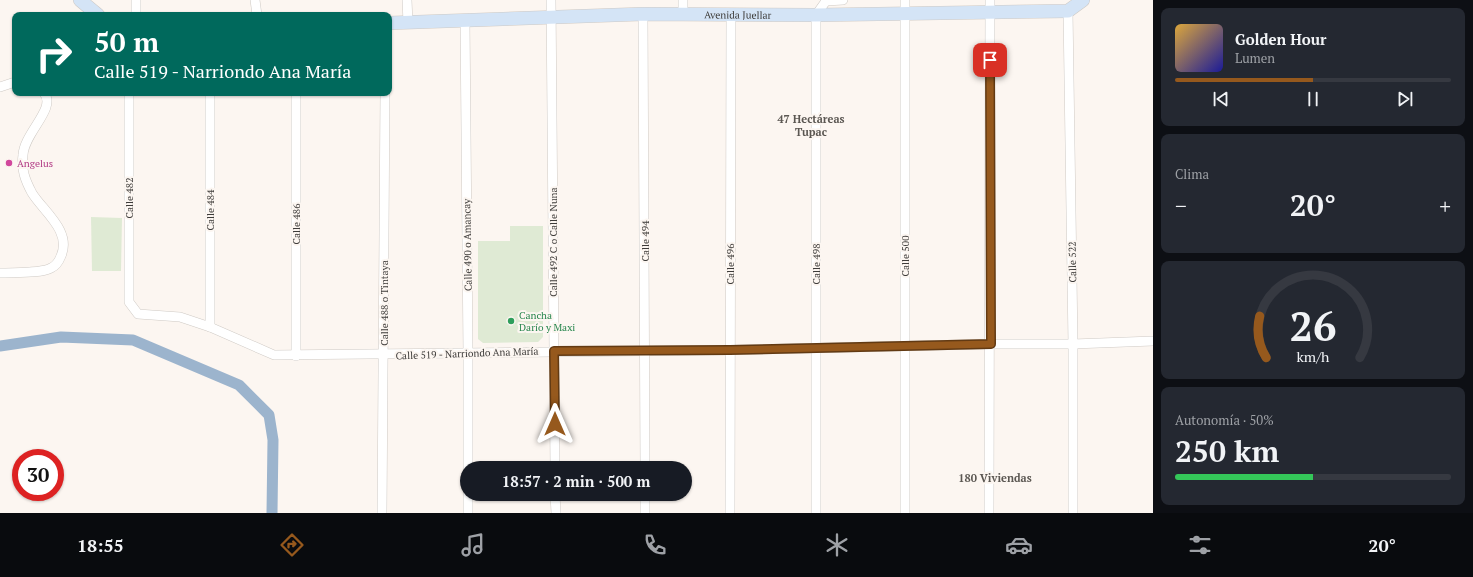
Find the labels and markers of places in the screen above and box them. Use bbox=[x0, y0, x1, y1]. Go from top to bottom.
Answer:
pin bbox=[973, 43, 1007, 77]
place label: Angelus bbox=[17, 157, 53, 170]
marker: Angelus bbox=[4, 158, 14, 168]
place label: Cancha Darío y Maxi bbox=[519, 309, 575, 334]
marker: Cancha Darío y Maxi bbox=[506, 316, 516, 326]

